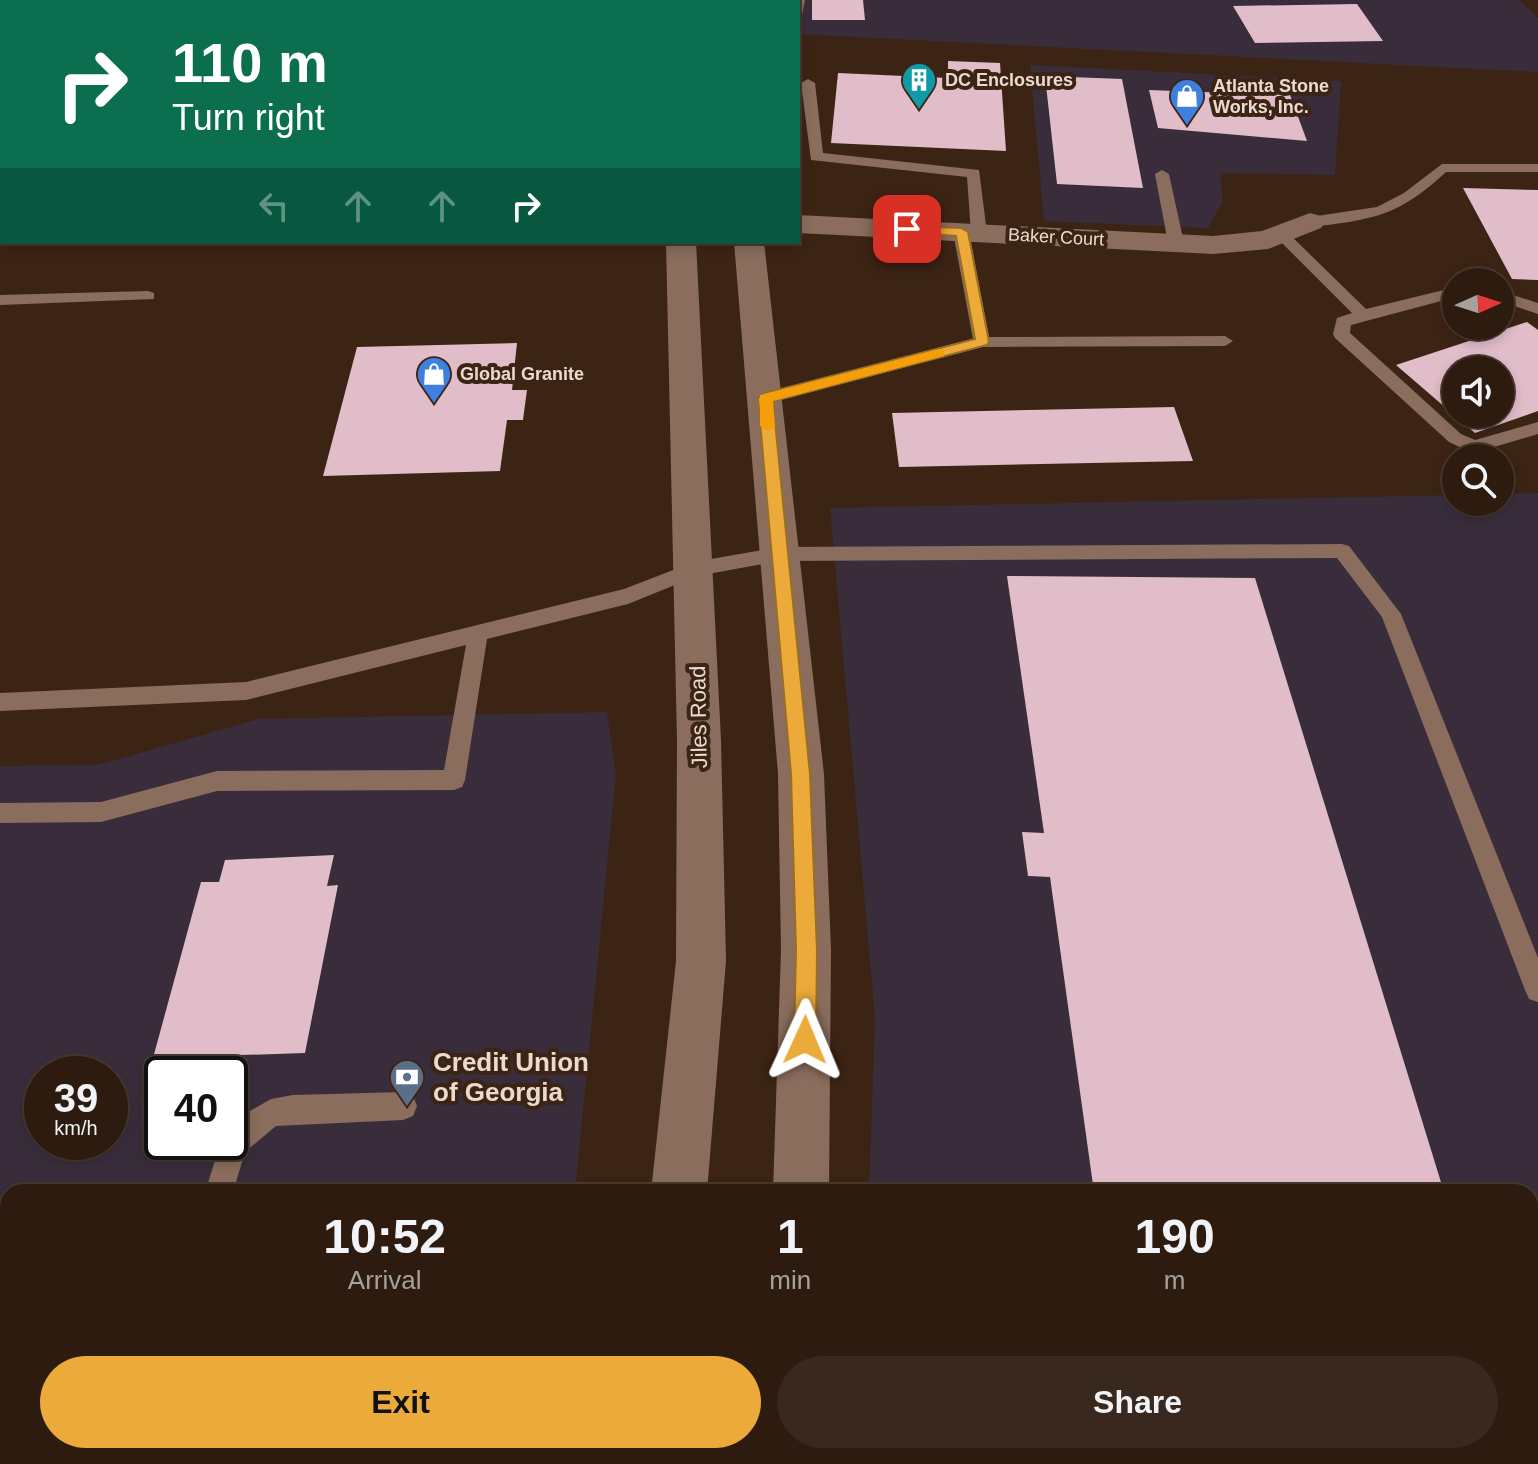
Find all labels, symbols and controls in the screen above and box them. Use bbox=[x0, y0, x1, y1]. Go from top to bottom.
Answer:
text: 110 m bbox=[172, 31, 328, 94]
icon: right bbox=[40, 32, 144, 136]
building icon: DC Enclosures bbox=[900, 61, 938, 111]
place label: DC Enclosures bbox=[945, 70, 1073, 90]
place label: Atlanta Stone Works, Inc. bbox=[1213, 76, 1329, 117]
shop icon: Atlanta Stone Works, Inc. bbox=[1168, 77, 1206, 127]
text: Turn right bbox=[172, 97, 325, 138]
icon: left bbox=[252, 184, 296, 228]
icon: ahead bbox=[336, 184, 380, 228]
icon: ahead bbox=[420, 184, 464, 228]
icon: right bbox=[504, 184, 548, 228]
pin bbox=[873, 195, 941, 263]
icon: arrive bbox=[885, 207, 929, 251]
street label: Baker Court bbox=[1008, 225, 1104, 249]
north arrow bbox=[1442, 268, 1514, 340]
map controls bbox=[1442, 268, 1514, 516]
shop icon: Global Granite bbox=[415, 355, 453, 405]
button: sound bbox=[1442, 356, 1514, 428]
place label: Global Granite bbox=[460, 364, 584, 384]
button: search bbox=[1442, 444, 1514, 516]
street label: Jiles Road bbox=[685, 665, 712, 769]
position arrow bbox=[763, 998, 847, 1082]
place label: Credit Union of Georgia bbox=[433, 1047, 589, 1107]
speed limit sign: 40 bbox=[144, 1056, 248, 1160]
bank icon: Credit Union of Georgia bbox=[388, 1058, 426, 1108]
text: 39 bbox=[54, 1076, 98, 1120]
text: km/h bbox=[54, 1117, 98, 1139]
text: 10:52 bbox=[323, 1210, 446, 1263]
text: 1 bbox=[777, 1210, 804, 1263]
text: 190 bbox=[1135, 1210, 1215, 1263]
text: Arrival bbox=[348, 1265, 422, 1295]
text: min bbox=[769, 1265, 811, 1295]
text: m bbox=[1164, 1265, 1185, 1295]
button: Exit bbox=[40, 1356, 761, 1448]
button: Share bbox=[777, 1356, 1498, 1448]

